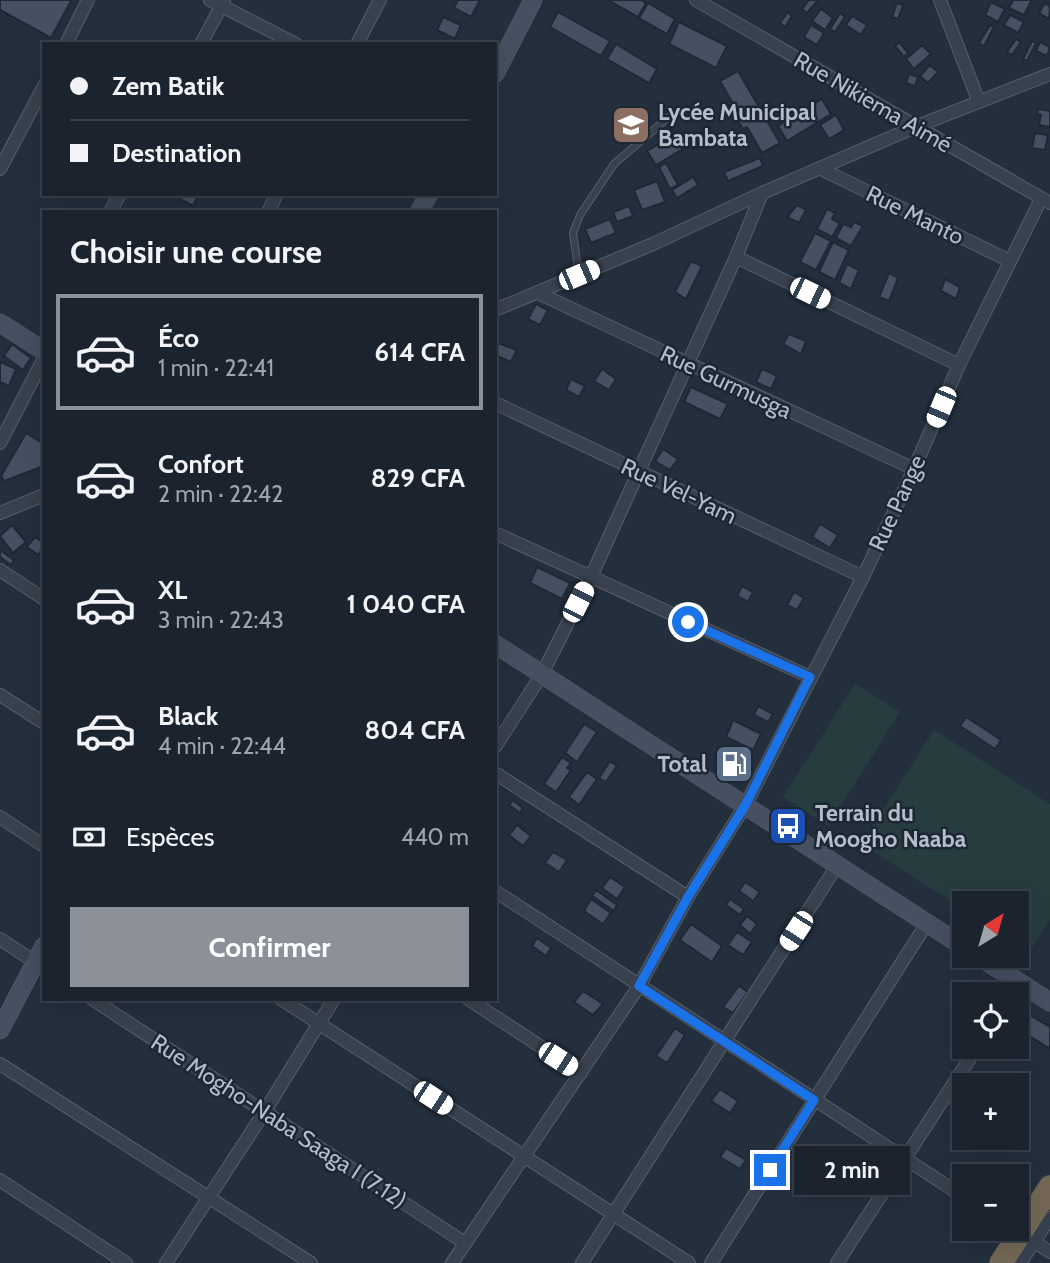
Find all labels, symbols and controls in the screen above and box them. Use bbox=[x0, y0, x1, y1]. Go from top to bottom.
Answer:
street label: Rue Nikiema Aimé bbox=[789, 45, 957, 159]
text: Zem Batik bbox=[112, 70, 224, 102]
place label: Lycée Municipal Bambata bbox=[658, 98, 816, 152]
school or university icon: Lycée Municipal Bambata bbox=[610, 104, 652, 146]
text: Destination bbox=[112, 137, 242, 169]
street label: Rue Manto bbox=[862, 179, 968, 251]
text: Choisir une course bbox=[70, 232, 322, 271]
car bbox=[556, 257, 603, 293]
car bbox=[787, 274, 834, 312]
icon: car bbox=[74, 321, 137, 384]
text: Éco bbox=[158, 322, 199, 354]
text: 614 CFA bbox=[374, 336, 465, 368]
street label: Rue Gurmusga bbox=[656, 339, 796, 425]
text: 1 min · 22:41 bbox=[158, 354, 274, 382]
car bbox=[924, 384, 959, 430]
icon: car bbox=[74, 447, 137, 510]
text: Confort bbox=[158, 448, 244, 480]
street label: Rue Pange bbox=[863, 450, 931, 555]
street label: Rue Vel-Yam bbox=[617, 452, 741, 530]
text: 829 CFA bbox=[371, 462, 465, 494]
text: 2 min · 22:42 bbox=[158, 480, 283, 508]
icon: car bbox=[74, 573, 137, 636]
text: XL bbox=[158, 574, 187, 606]
car bbox=[560, 579, 597, 625]
text: 1 040 CFA bbox=[346, 588, 465, 620]
text: 3 min · 22:43 bbox=[158, 606, 284, 634]
route start bbox=[672, 606, 704, 638]
icon: car bbox=[74, 699, 137, 762]
text: Black bbox=[158, 700, 218, 732]
text: 804 CFA bbox=[365, 714, 465, 746]
text: 4 min · 22:44 bbox=[158, 732, 286, 760]
fuel station icon: Total bbox=[713, 743, 755, 785]
place label: Total bbox=[658, 750, 707, 778]
place label: Terrain du Moogho Naaba bbox=[815, 799, 967, 853]
bus stop icon: Terrain du Moogho Naaba bbox=[767, 805, 809, 847]
icon: cash bbox=[70, 818, 108, 856]
text: Espèces bbox=[126, 821, 215, 853]
text: 440 m bbox=[401, 823, 469, 851]
north arrow bbox=[952, 891, 1029, 968]
map controls bbox=[952, 891, 1029, 1241]
button: Confirmer bbox=[70, 907, 469, 987]
car bbox=[776, 908, 817, 954]
button: locate bbox=[952, 982, 1029, 1059]
street label: Rue Mogho-Naba Saaga I (7.12) bbox=[146, 1028, 412, 1214]
car bbox=[535, 1039, 582, 1079]
button: + bbox=[952, 1073, 1029, 1150]
car bbox=[410, 1078, 457, 1118]
callout: 2 min bbox=[794, 1146, 910, 1194]
route end bbox=[754, 1154, 786, 1186]
text: 2 min bbox=[824, 1156, 880, 1184]
button: − bbox=[952, 1164, 1029, 1241]

